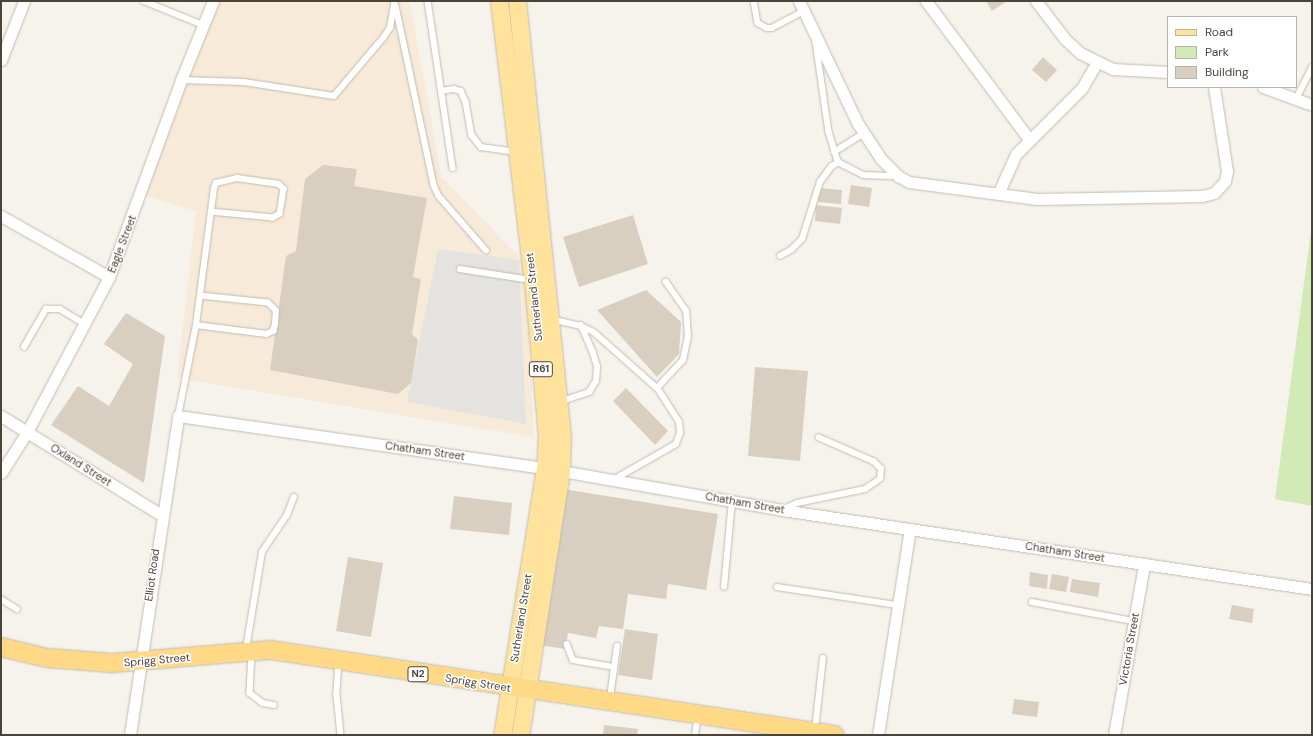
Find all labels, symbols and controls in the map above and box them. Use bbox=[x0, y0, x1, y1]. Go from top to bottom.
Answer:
legend bbox=[1167, 16, 1297, 88]
text: Road bbox=[1205, 24, 1233, 40]
text: Park bbox=[1205, 44, 1229, 60]
text: Building bbox=[1205, 64, 1249, 80]
street label: Eagle Street bbox=[105, 213, 139, 275]
street label: Sutherland Street bbox=[523, 252, 545, 342]
road number: R61 bbox=[528, 361, 554, 377]
street label: Chatham Street bbox=[384, 439, 466, 463]
street label: Oxland Street bbox=[48, 441, 114, 489]
street label: Chatham Street bbox=[704, 490, 786, 516]
street label: Chatham Street bbox=[1024, 539, 1106, 565]
street label: Elliot Road bbox=[142, 548, 162, 602]
street label: Sutherland Street bbox=[507, 573, 535, 663]
street label: Victoria Street bbox=[1116, 612, 1142, 686]
street label: Sprigg Street bbox=[123, 651, 191, 669]
road number: N2 bbox=[407, 666, 429, 682]
street label: Sprigg Street bbox=[444, 671, 512, 695]

